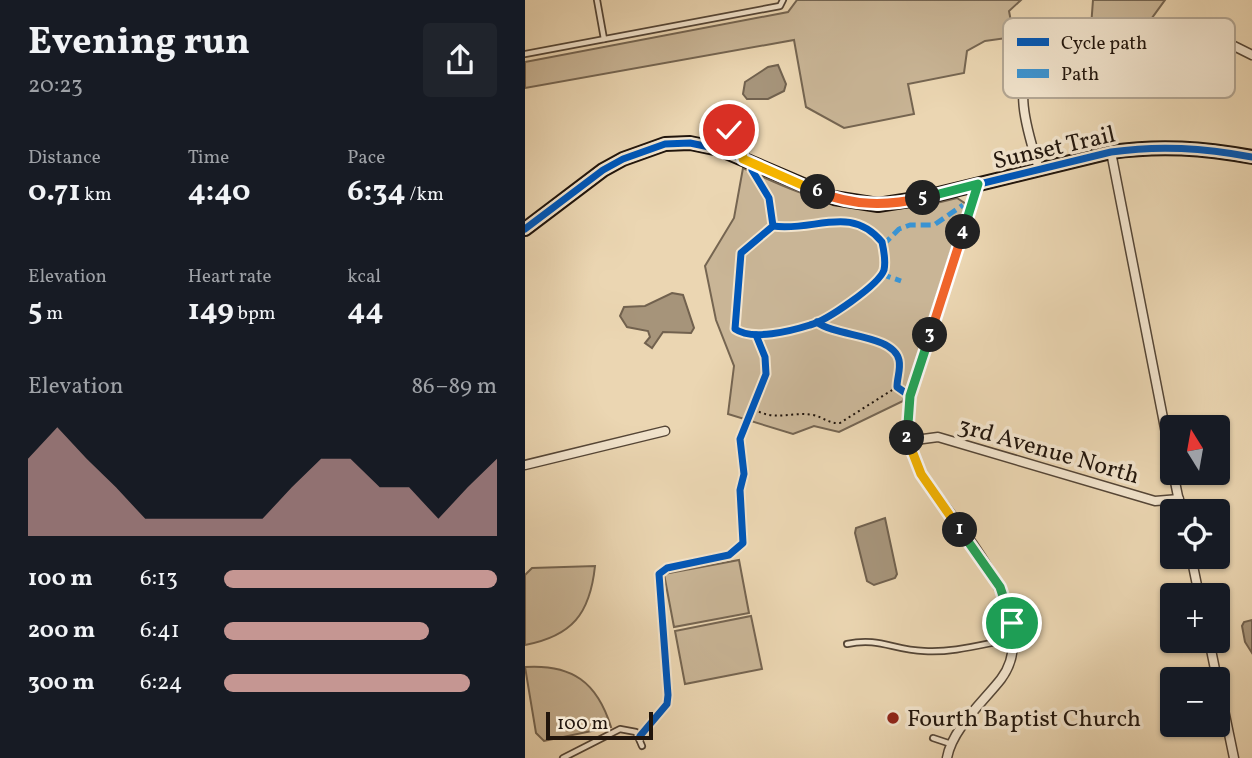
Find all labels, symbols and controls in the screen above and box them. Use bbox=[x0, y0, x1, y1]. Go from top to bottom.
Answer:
text: Evening run bbox=[28, 17, 250, 70]
legend bbox=[1003, 18, 1235, 98]
button: share bbox=[423, 23, 497, 97]
text: Cycle path bbox=[1061, 31, 1147, 57]
text: Path bbox=[1061, 62, 1099, 88]
text: 20:23 bbox=[28, 70, 83, 102]
pin bbox=[699, 100, 759, 160]
icon: check bbox=[710, 111, 748, 149]
street label: Sunset Trail bbox=[990, 118, 1119, 180]
text: Distance bbox=[28, 145, 101, 171]
text: Time bbox=[188, 145, 229, 171]
text: Pace bbox=[347, 145, 385, 171]
text: 0.71 bbox=[28, 171, 81, 213]
text: 4:40 bbox=[188, 171, 250, 213]
text: 6:34 bbox=[347, 171, 406, 213]
pin: 6 bbox=[801, 174, 835, 210]
text: 6 bbox=[812, 178, 823, 204]
pin: 5 bbox=[905, 180, 941, 216]
text: km bbox=[81, 182, 111, 208]
text: /km bbox=[406, 182, 444, 208]
text: 5 bbox=[918, 184, 927, 210]
pin: 4 bbox=[945, 215, 981, 250]
text: 4 bbox=[957, 218, 968, 244]
text: Elevation bbox=[28, 264, 107, 290]
text: Heart rate bbox=[188, 264, 272, 290]
text: kcal bbox=[347, 264, 381, 290]
text: 5 bbox=[28, 290, 42, 332]
text: 149 bbox=[188, 290, 234, 332]
text: 44 bbox=[347, 290, 384, 332]
text: m bbox=[42, 301, 63, 327]
text: bpm bbox=[234, 301, 276, 327]
pin: 3 bbox=[913, 318, 947, 352]
text: 3 bbox=[925, 321, 934, 347]
text: Elevation bbox=[28, 371, 124, 403]
text: 86–89 m bbox=[411, 371, 497, 403]
street label: 3rd Avenue North bbox=[954, 410, 1143, 494]
north arrow bbox=[1160, 415, 1230, 485]
map controls bbox=[1160, 415, 1230, 737]
pin: 2 bbox=[889, 420, 925, 456]
text: 2 bbox=[902, 424, 911, 450]
button: locate bbox=[1160, 499, 1230, 569]
pin: 1 bbox=[943, 512, 977, 548]
text: 1 bbox=[956, 516, 963, 542]
text: 100 m bbox=[28, 563, 93, 595]
text: 6:13 bbox=[140, 563, 178, 595]
button: + bbox=[1160, 583, 1230, 653]
pin bbox=[982, 593, 1042, 653]
icon: arrive bbox=[993, 604, 1031, 642]
text: 200 m bbox=[28, 615, 95, 647]
text: 6:41 bbox=[140, 615, 180, 647]
text: 300 m bbox=[28, 667, 95, 699]
text: 6:24 bbox=[140, 667, 182, 699]
button: − bbox=[1160, 667, 1230, 737]
place label: Fourth Baptist Church bbox=[907, 703, 1141, 737]
scale bar bbox=[546, 709, 653, 741]
marker: Fourth Baptist Church bbox=[885, 710, 901, 726]
text: 100 m bbox=[557, 711, 608, 737]

